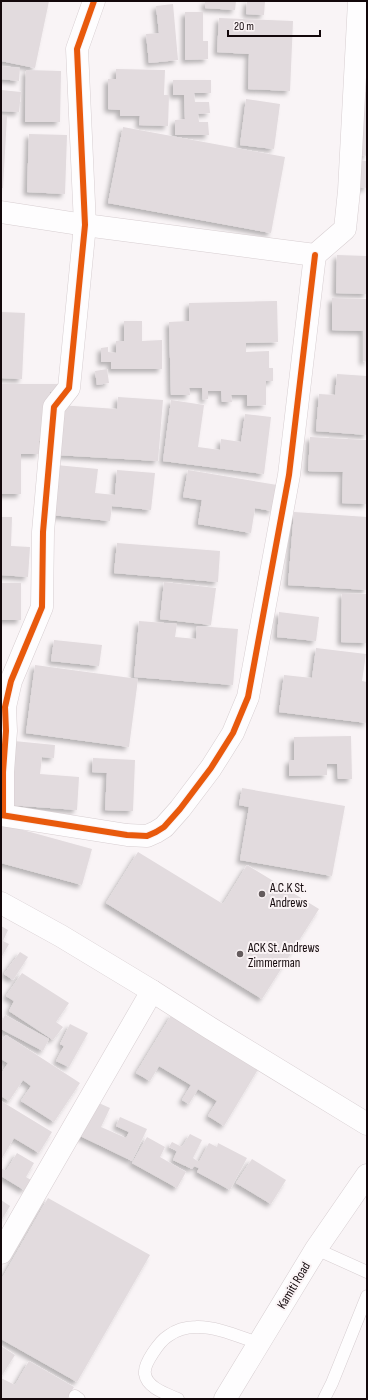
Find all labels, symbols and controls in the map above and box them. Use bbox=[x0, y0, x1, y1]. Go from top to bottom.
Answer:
scale bar bbox=[228, 12, 320, 38]
text: 20 m bbox=[234, 19, 254, 34]
place label: A.C.K St. Andrews bbox=[269, 880, 308, 911]
marker: A.C.K St. Andrews bbox=[257, 889, 267, 899]
place label: ACK St. Andrews Zimmerman bbox=[247, 940, 320, 971]
marker: ACK St. Andrews Zimmerman bbox=[235, 949, 245, 959]
street label: Kamiti Road bbox=[274, 1259, 314, 1312]

